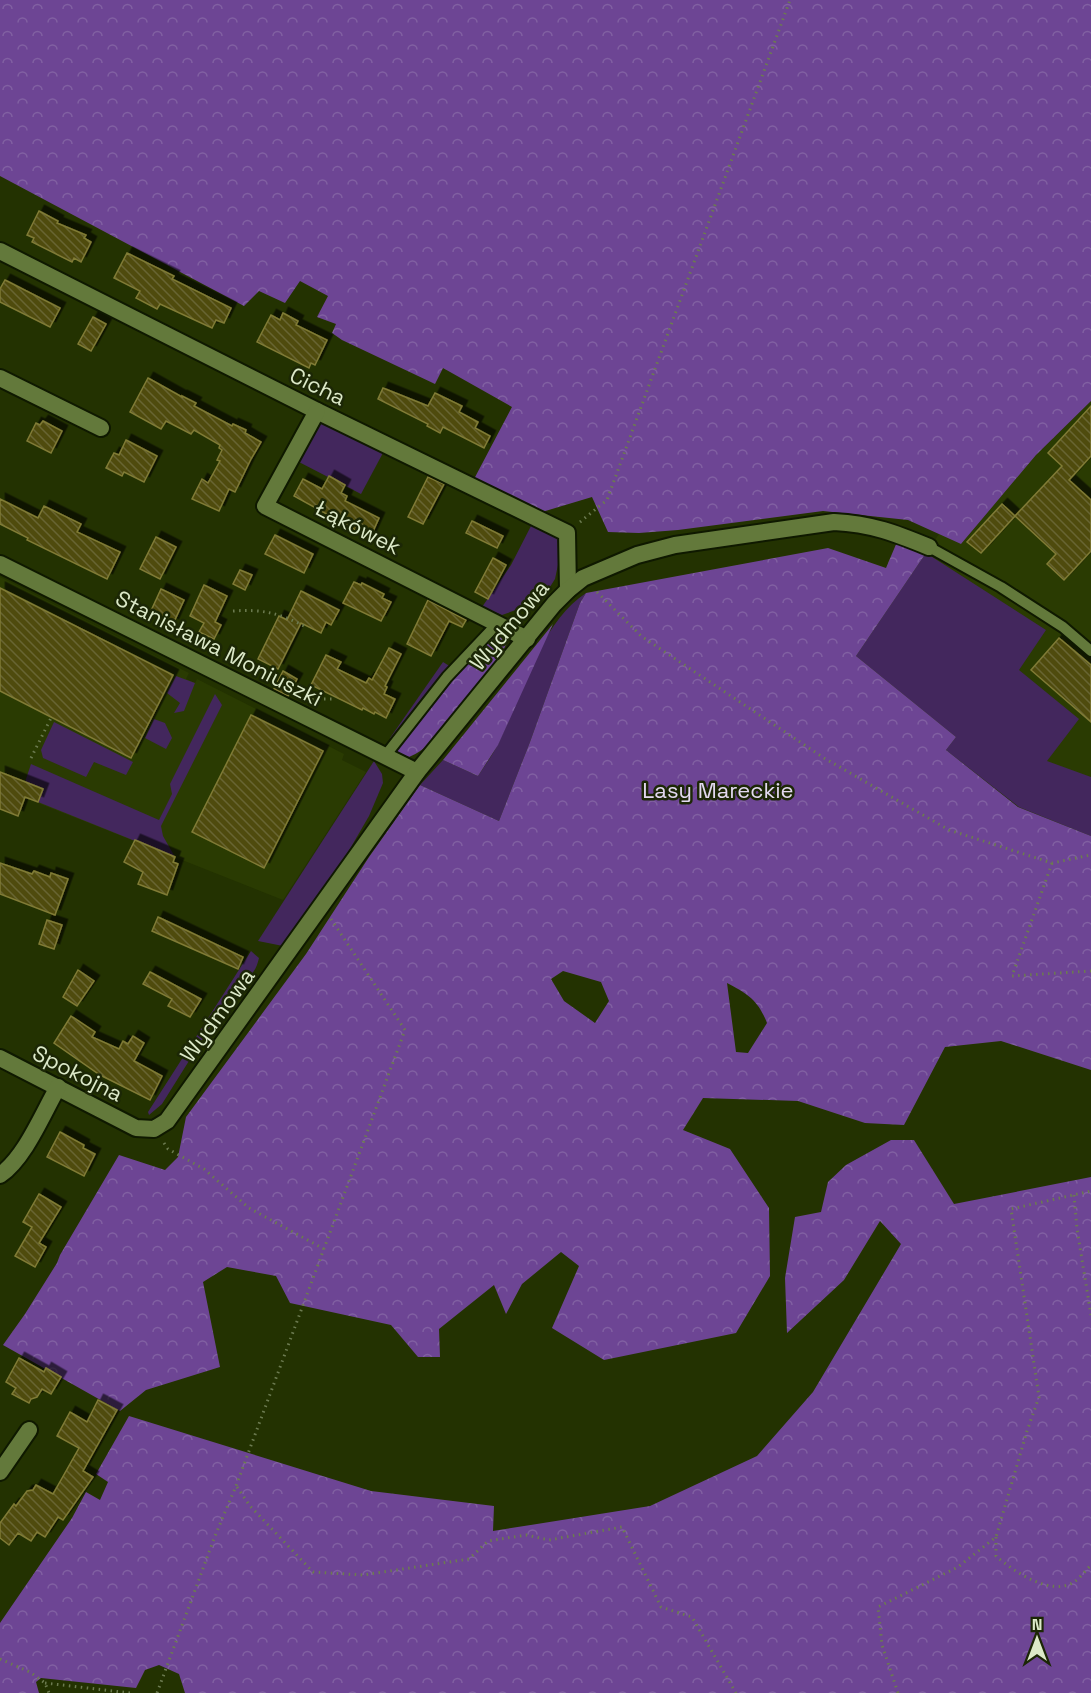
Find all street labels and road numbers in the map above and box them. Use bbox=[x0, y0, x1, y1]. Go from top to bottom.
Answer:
street label: Cicha bbox=[285, 361, 351, 412]
street label: Łąkówek bbox=[310, 493, 406, 561]
street label: Wydmowa bbox=[463, 574, 555, 676]
street label: Stanisława Moniuszki bbox=[111, 584, 327, 712]
street label: Wydmowa bbox=[174, 962, 261, 1067]
street label: Spokojna bbox=[28, 1038, 128, 1108]

